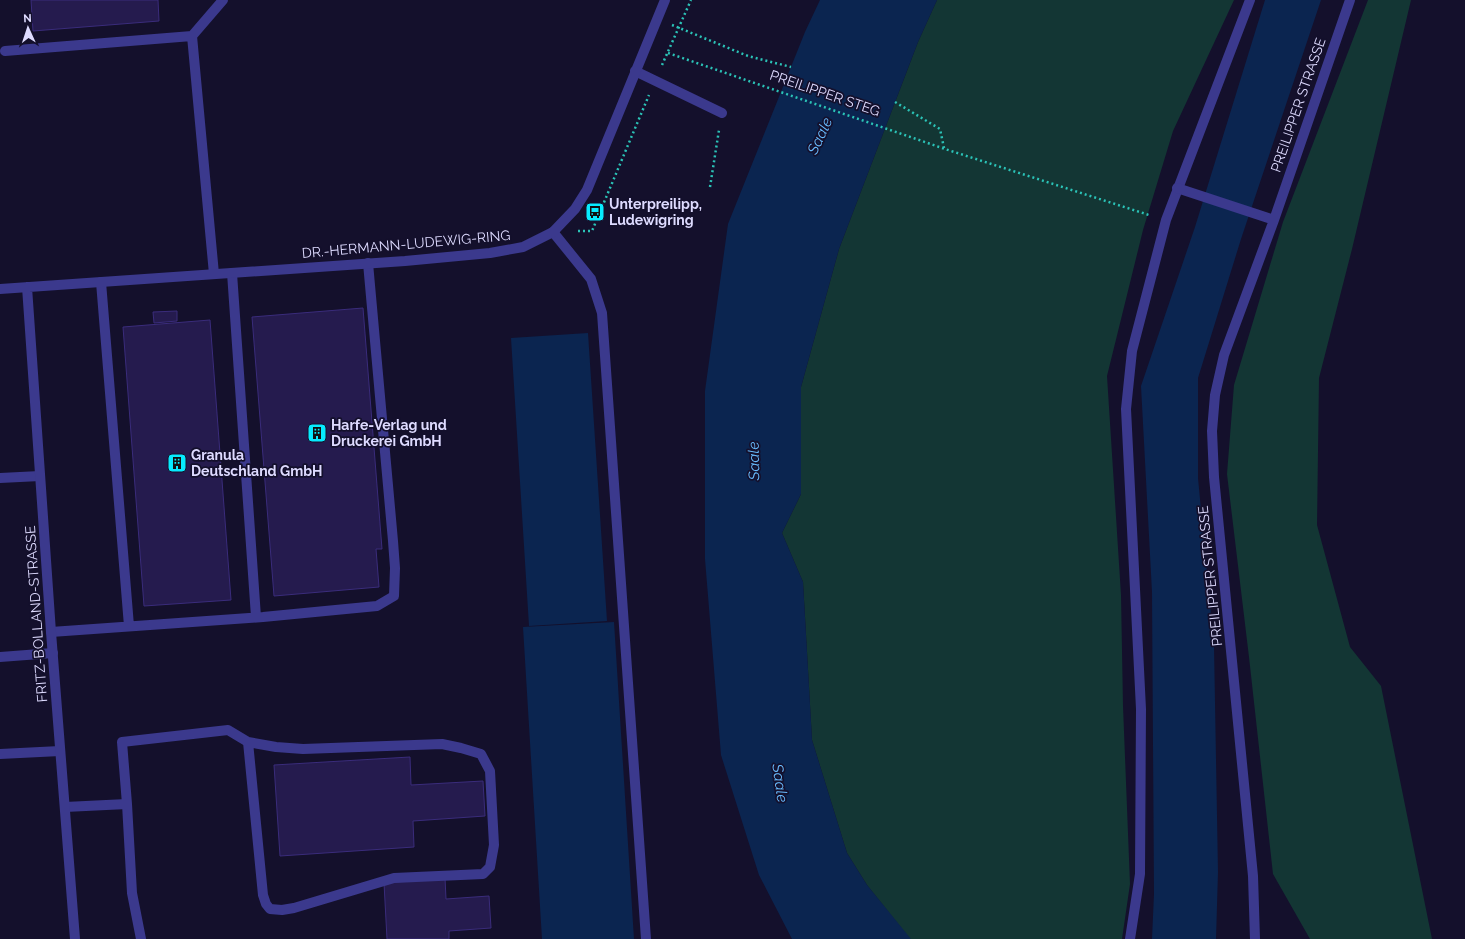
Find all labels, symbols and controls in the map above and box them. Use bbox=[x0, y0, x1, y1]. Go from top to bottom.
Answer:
north arrow bbox=[8, 8, 48, 48]
text: N bbox=[23, 12, 32, 25]
street label: PREILIPPER STRASSE bbox=[1267, 36, 1329, 174]
street label: PREILIPPER STEG bbox=[768, 67, 882, 119]
water label: Saale bbox=[803, 115, 836, 158]
place label: Unterpreilipp, Ludewigring bbox=[609, 196, 702, 228]
bus stop icon: Unterpreilipp, Ludewigring bbox=[584, 201, 606, 223]
street label: DR.-HERMANN-LUDEWIG-RING bbox=[301, 227, 511, 261]
place label: Harfe-Verlag und Druckerei GmbH bbox=[331, 417, 447, 449]
building icon: Harfe-Verlag und Druckerei GmbH bbox=[306, 422, 328, 444]
water label: Saale bbox=[745, 442, 763, 481]
place label: Granula Deutschland GmbH bbox=[191, 447, 322, 479]
building icon: Granula Deutschland GmbH bbox=[166, 452, 188, 474]
street label: PREILIPPER STRASSE bbox=[1195, 505, 1225, 647]
street label: FRITZ-BOLLAND-STRASSE bbox=[22, 525, 50, 703]
water label: Saale bbox=[768, 762, 792, 803]

